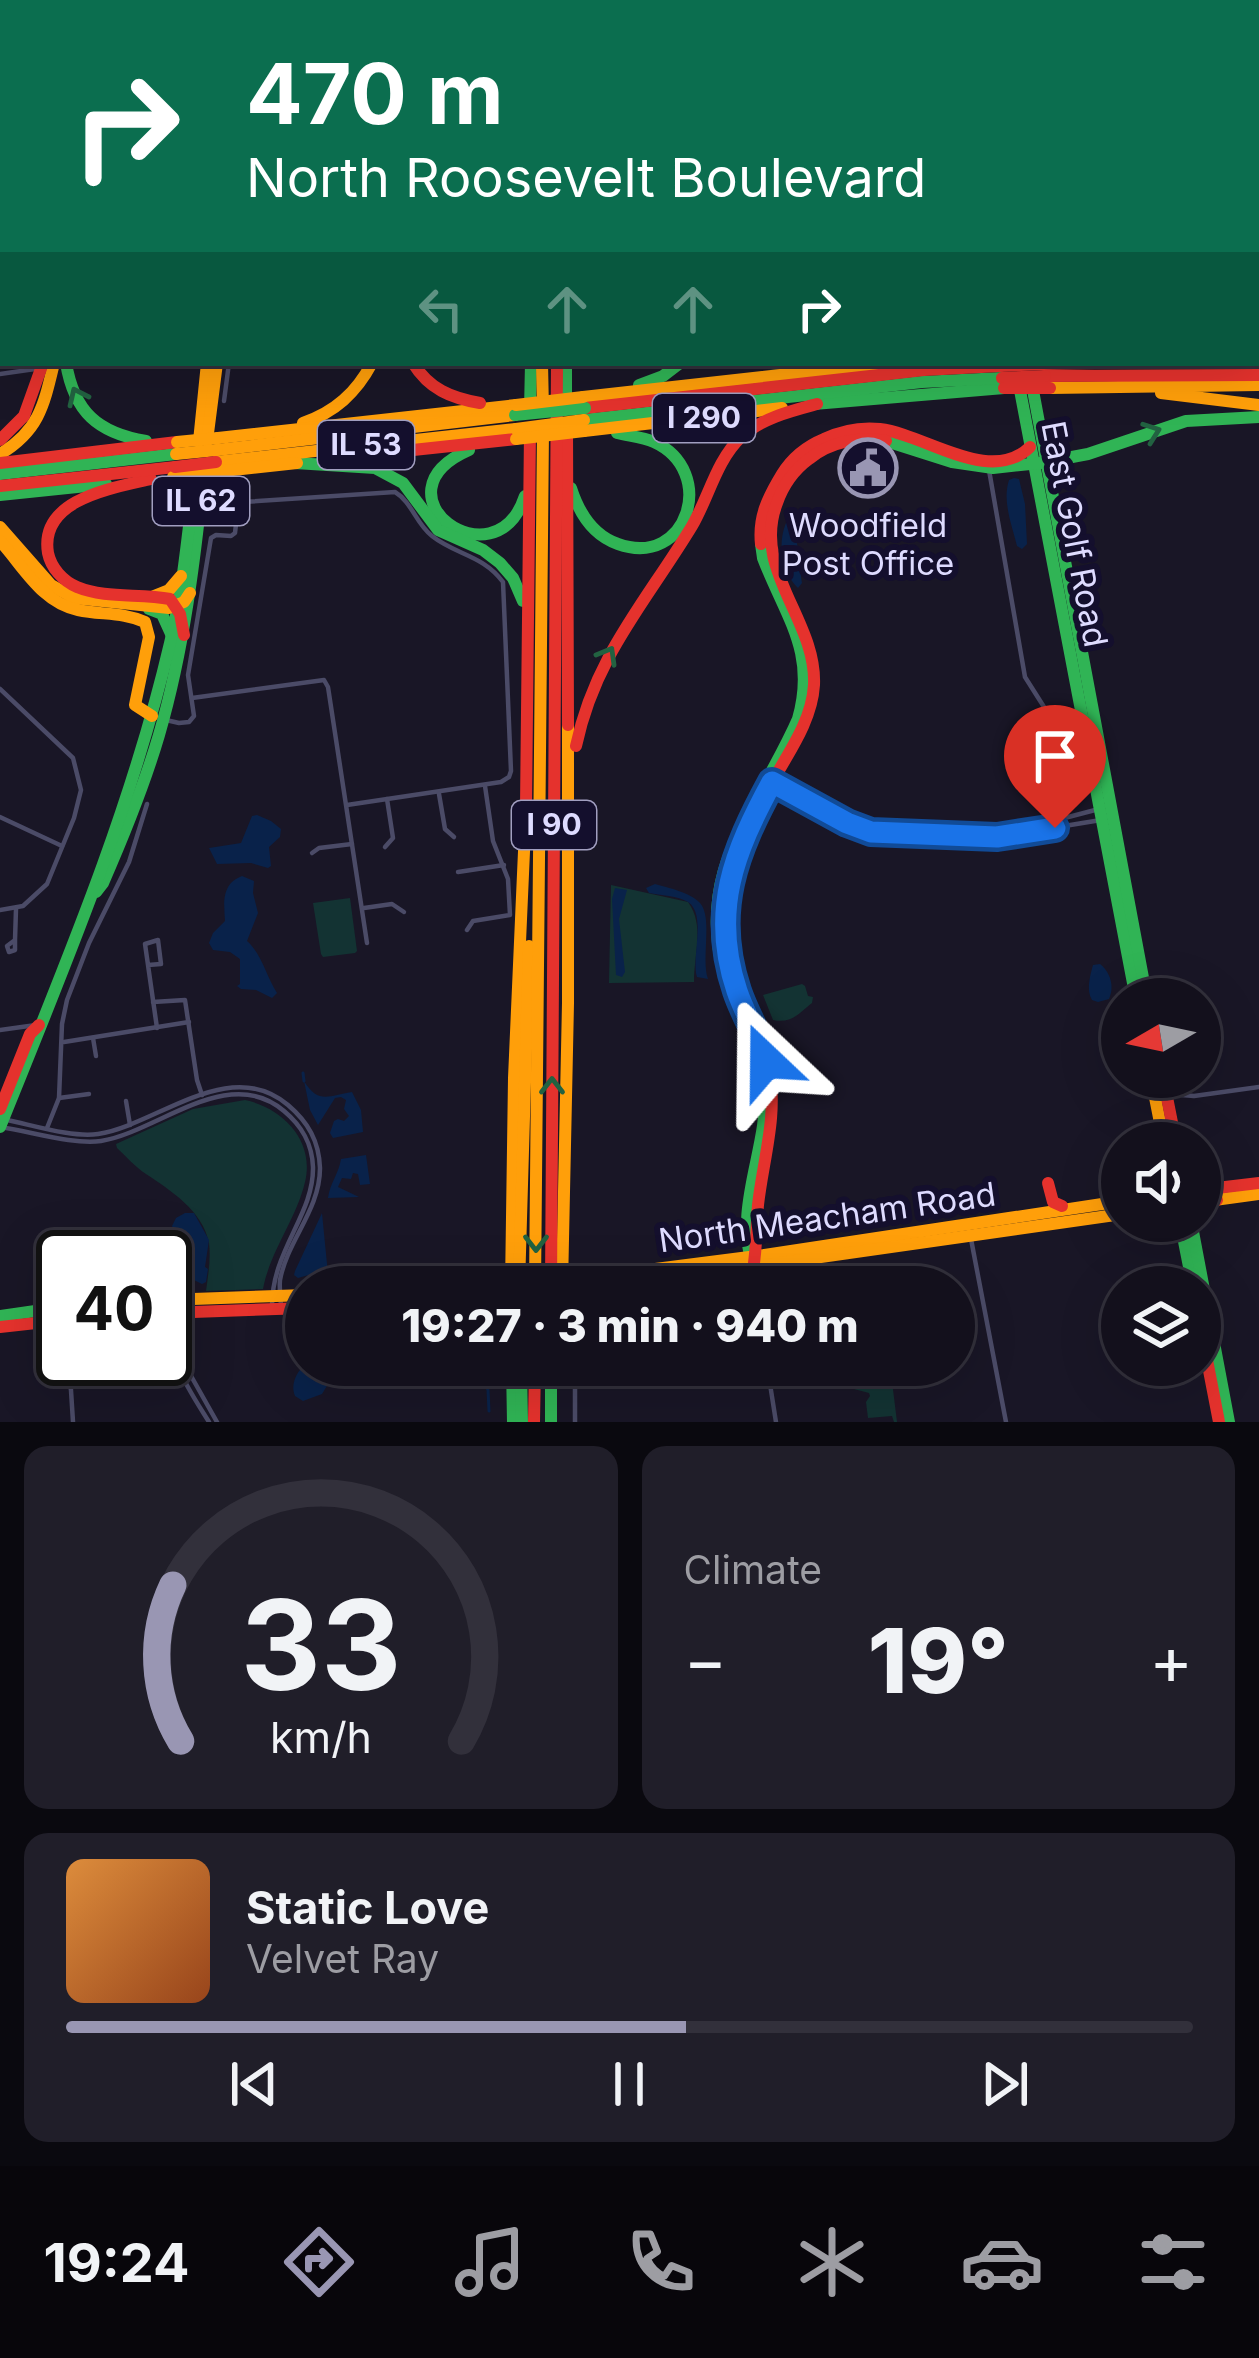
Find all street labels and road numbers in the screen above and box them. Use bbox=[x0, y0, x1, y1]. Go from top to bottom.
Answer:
road number: I 290 bbox=[653, 394, 755, 442]
street label: East Golf Road bbox=[1033, 418, 1117, 650]
road number: IL 53 bbox=[318, 421, 414, 469]
road number: IL 62 bbox=[153, 477, 249, 525]
road number: I 90 bbox=[512, 801, 596, 849]
street label: North Meacham Road bbox=[656, 1174, 998, 1260]

